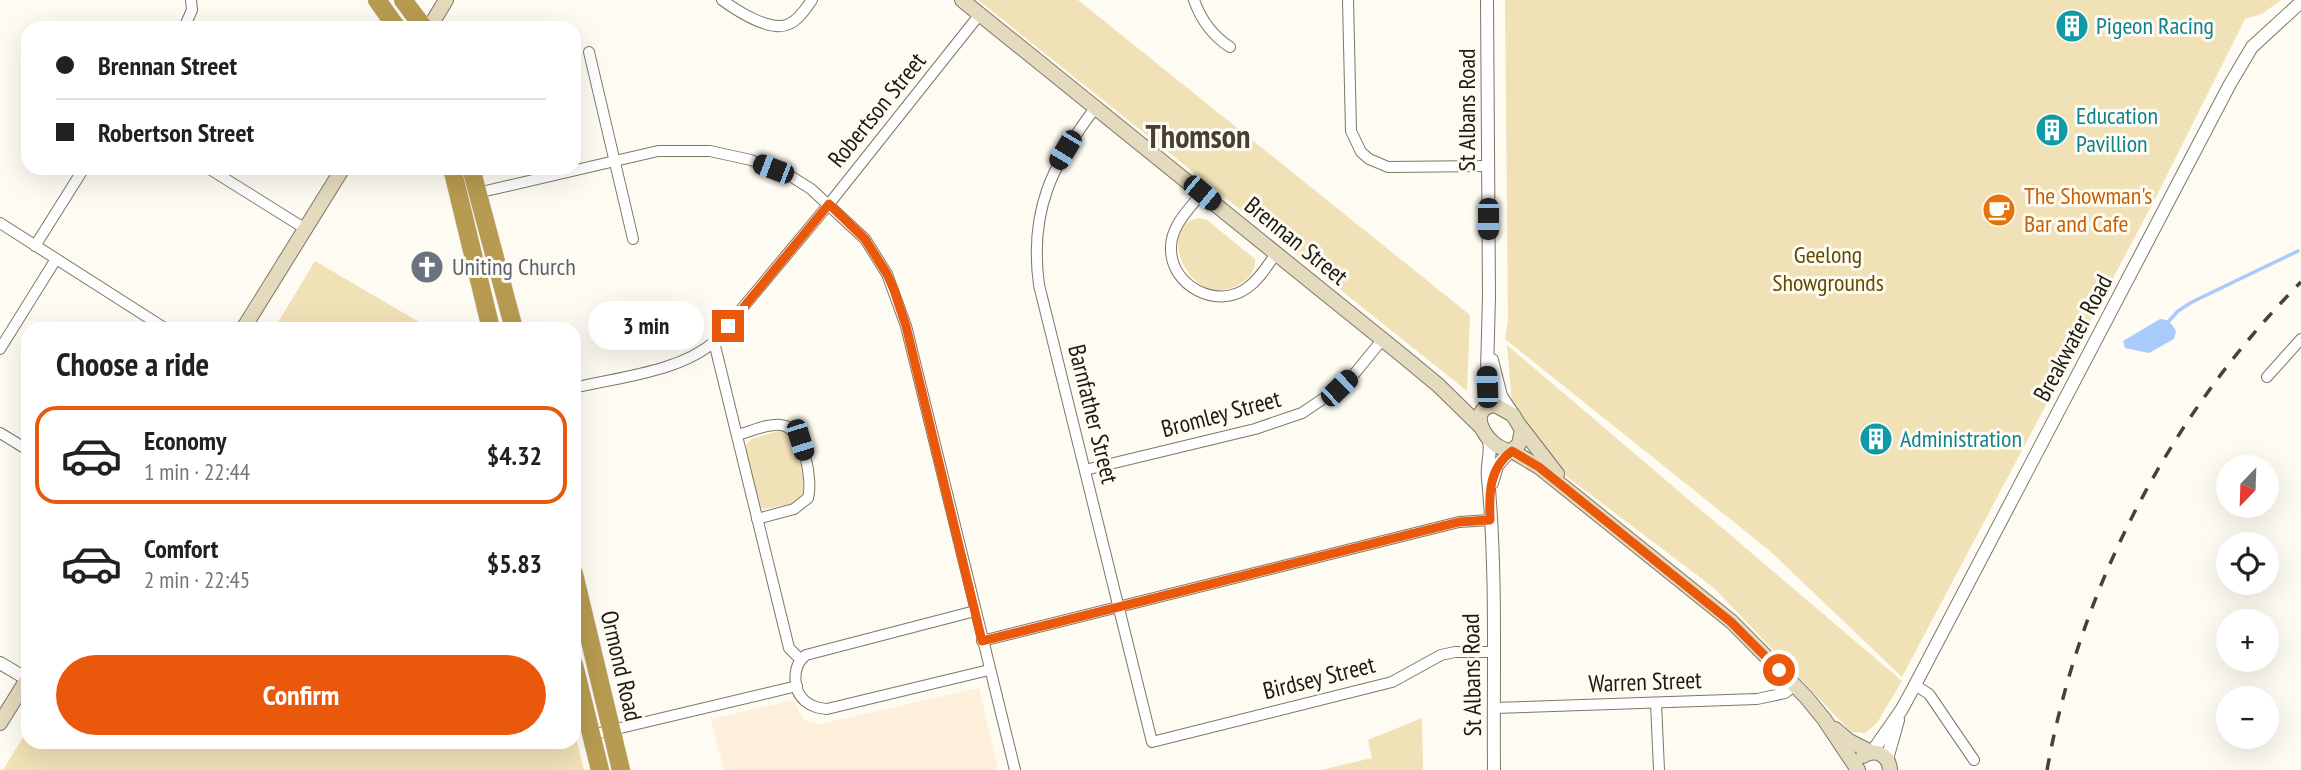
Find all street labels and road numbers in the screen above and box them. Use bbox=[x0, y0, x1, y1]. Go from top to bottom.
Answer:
street label: Robertson Street bbox=[821, 46, 933, 173]
street label: St Albans Road bbox=[1451, 49, 1482, 171]
street label: Brennan Street bbox=[1238, 190, 1354, 292]
street label: Breakwater Road bbox=[2026, 269, 2119, 407]
street label: Barnfather Street bbox=[1061, 341, 1126, 487]
street label: Bromley Street bbox=[1158, 383, 1284, 444]
street label: Ormond Road bbox=[594, 607, 649, 724]
street label: St Albans Road bbox=[1455, 613, 1488, 737]
street label: Birdsey Street bbox=[1260, 649, 1378, 706]
street label: Warren Street bbox=[1588, 664, 1703, 699]

